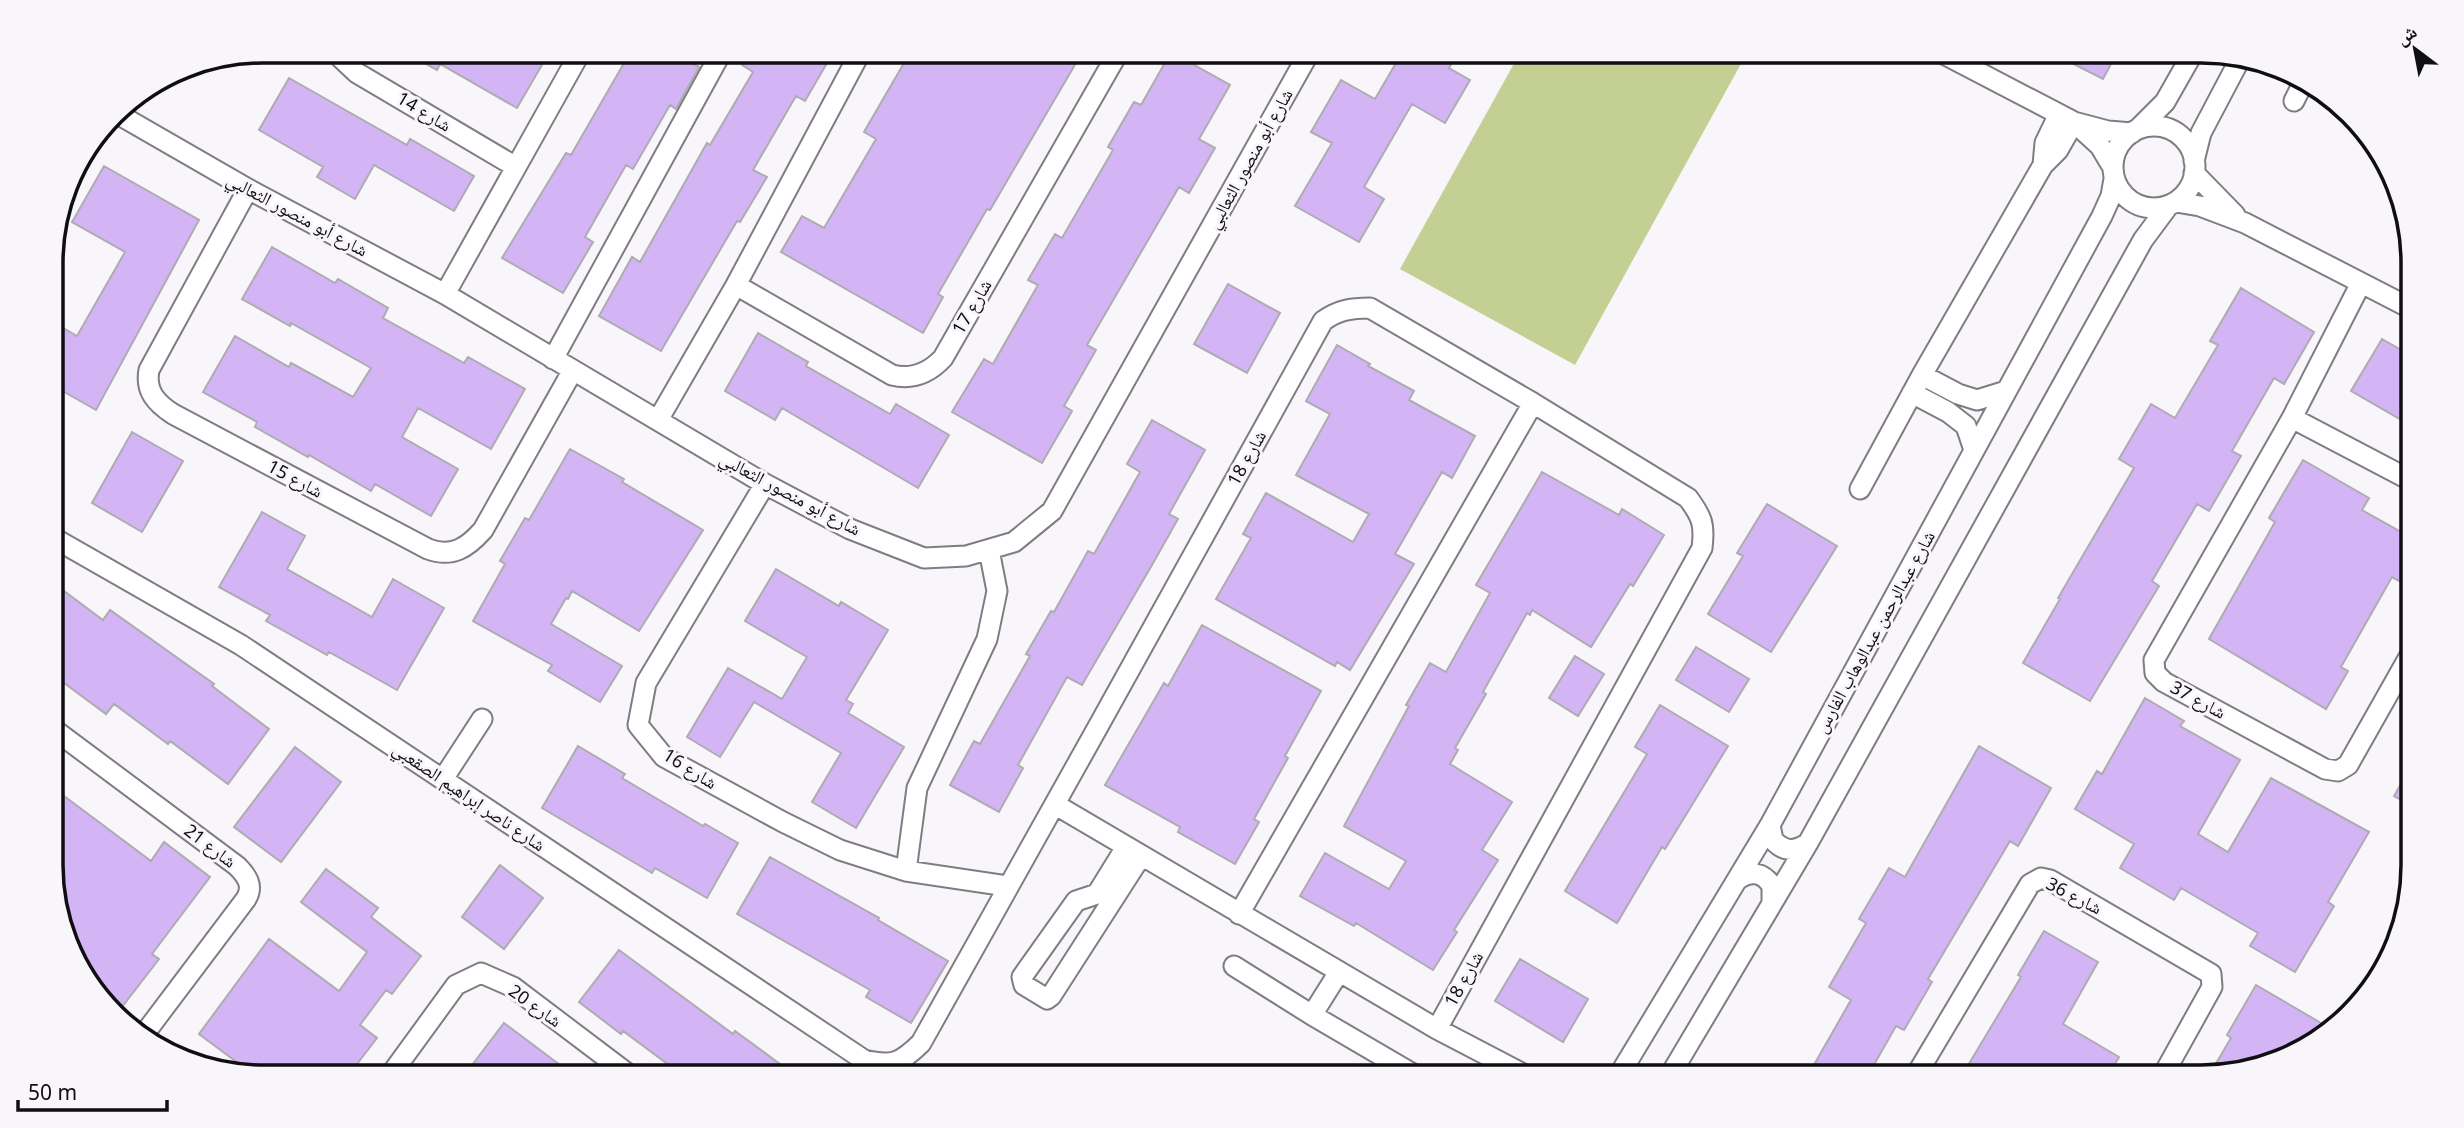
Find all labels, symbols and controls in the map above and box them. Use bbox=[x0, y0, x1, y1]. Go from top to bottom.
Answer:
north arrow bbox=[2380, 14, 2450, 84]
text: ش bbox=[2391, 18, 2421, 51]
street label: شارع أبو منصور الثعالبي bbox=[1201, 84, 1301, 235]
street label: شارع 14 bbox=[393, 86, 456, 137]
street label: شارع أبو منصور الثعالبي bbox=[221, 167, 372, 265]
street label: شارع 17 bbox=[946, 275, 996, 338]
street label: شارع 18 bbox=[1221, 426, 1271, 489]
street label: شارع أبو منصور الثعالبي bbox=[714, 446, 865, 544]
street label: شارع 15 bbox=[264, 454, 327, 503]
street label: شارع عبدالرحمن عبدالوهاب الفارس bbox=[1808, 526, 1940, 737]
street label: شارع 37 bbox=[2167, 675, 2230, 724]
street label: شارع ناصر إبراهيم الصقعبي bbox=[387, 736, 551, 859]
street label: شارع 16 bbox=[659, 742, 722, 794]
street label: شارع 21 bbox=[180, 818, 242, 873]
street label: شارع 36 bbox=[2042, 871, 2106, 919]
street label: شارع 18 bbox=[1438, 947, 1488, 1010]
street label: شارع 20 bbox=[504, 978, 567, 1032]
scale bar bbox=[18, 1068, 166, 1112]
text: 50 m bbox=[28, 1078, 77, 1106]

